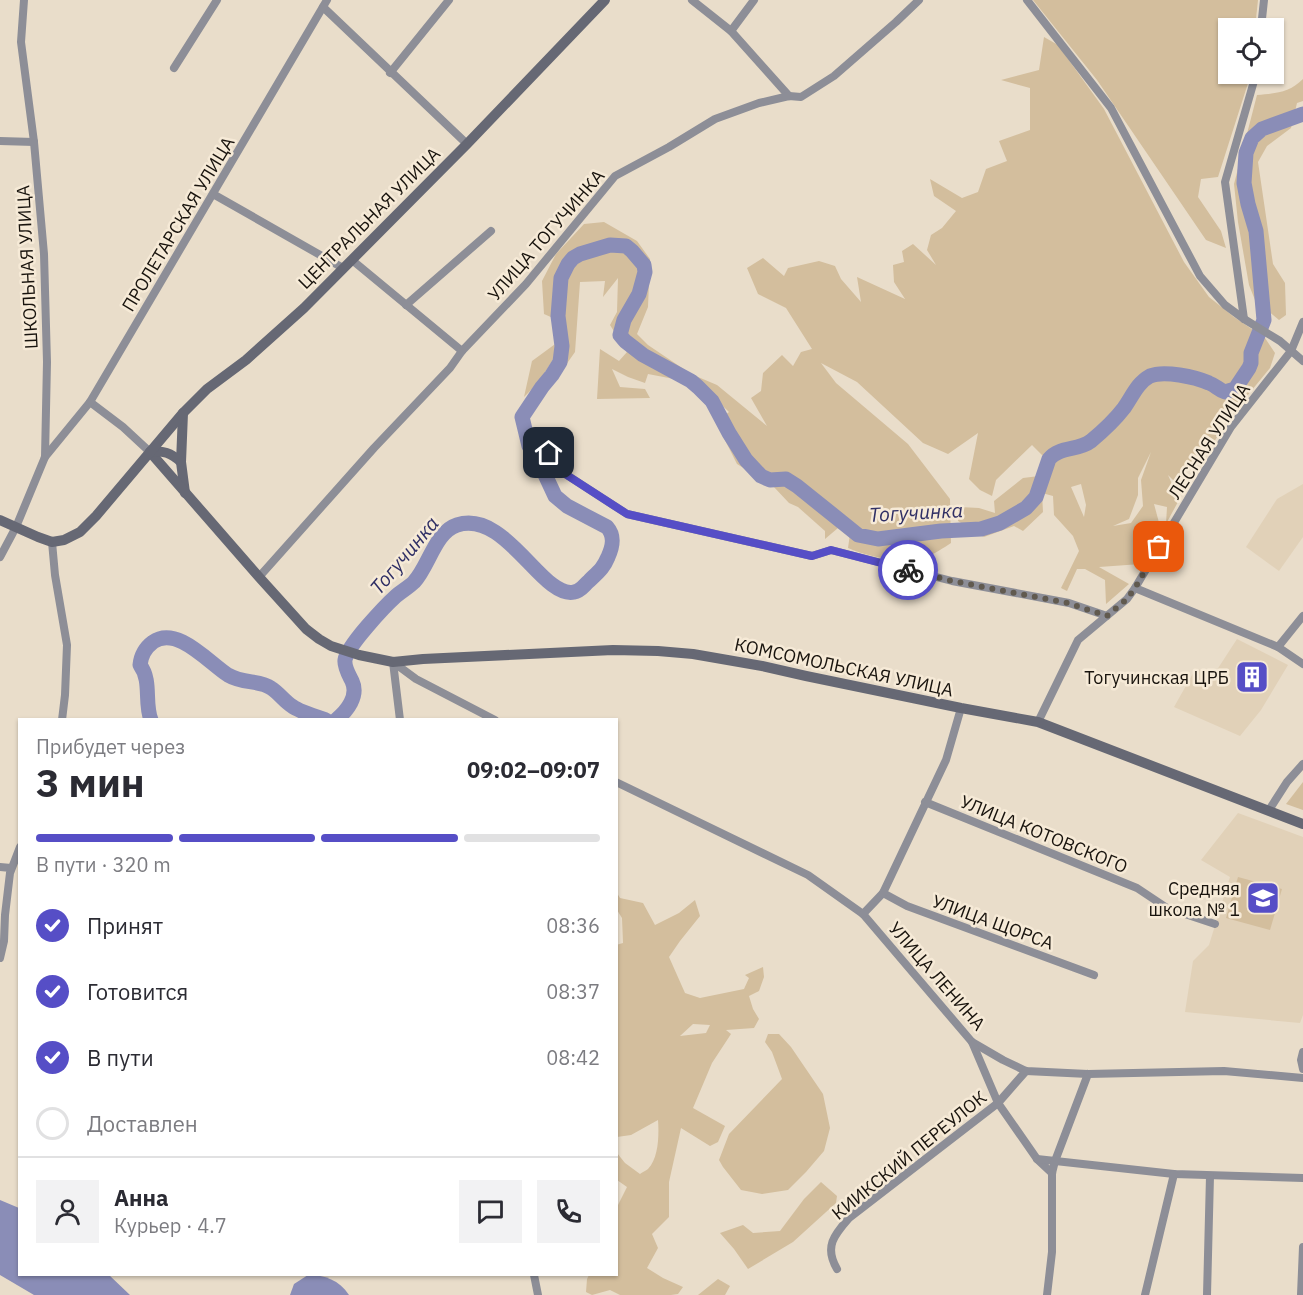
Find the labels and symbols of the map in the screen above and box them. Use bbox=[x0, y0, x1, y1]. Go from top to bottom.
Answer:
street label: ПРОЛЕТАРСКАЯ УЛИЦА bbox=[117, 132, 240, 316]
street label: ЦЕНТРАЛЬНАЯ УЛИЦА bbox=[293, 142, 445, 294]
street label: УЛИЦА ТОГУЧИНКА bbox=[483, 164, 610, 305]
street label: ШКОЛЬНАЯ УЛИЦА bbox=[11, 184, 43, 350]
street label: ЛЕСНАЯ УЛИЦА bbox=[1163, 378, 1255, 503]
pin bbox=[523, 427, 574, 478]
water label: Тогучинка bbox=[868, 496, 964, 528]
water label: Тогучинка bbox=[363, 510, 445, 600]
pin bbox=[1133, 521, 1184, 572]
courier bbox=[878, 540, 938, 600]
street label: КОМСОМОЛЬСКАЯ УЛИЦА bbox=[733, 633, 956, 702]
building icon: Тогучинская ЦРБ bbox=[1234, 659, 1270, 695]
place label: Тогучинская ЦРБ bbox=[1084, 666, 1229, 689]
street label: УЛИЦА КОТОВСКОГО bbox=[957, 790, 1131, 878]
place label: Средняя школа № 1 bbox=[1148, 877, 1240, 921]
school or university icon: Средняя школа № 1 bbox=[1245, 880, 1281, 916]
street label: УЛИЦА ЩОРСА bbox=[929, 889, 1057, 955]
street label: УЛИЦА ЛЕНИНА bbox=[884, 917, 991, 1035]
street label: КИИКСКИЙ ПЕРЕУЛОК bbox=[827, 1085, 991, 1225]

